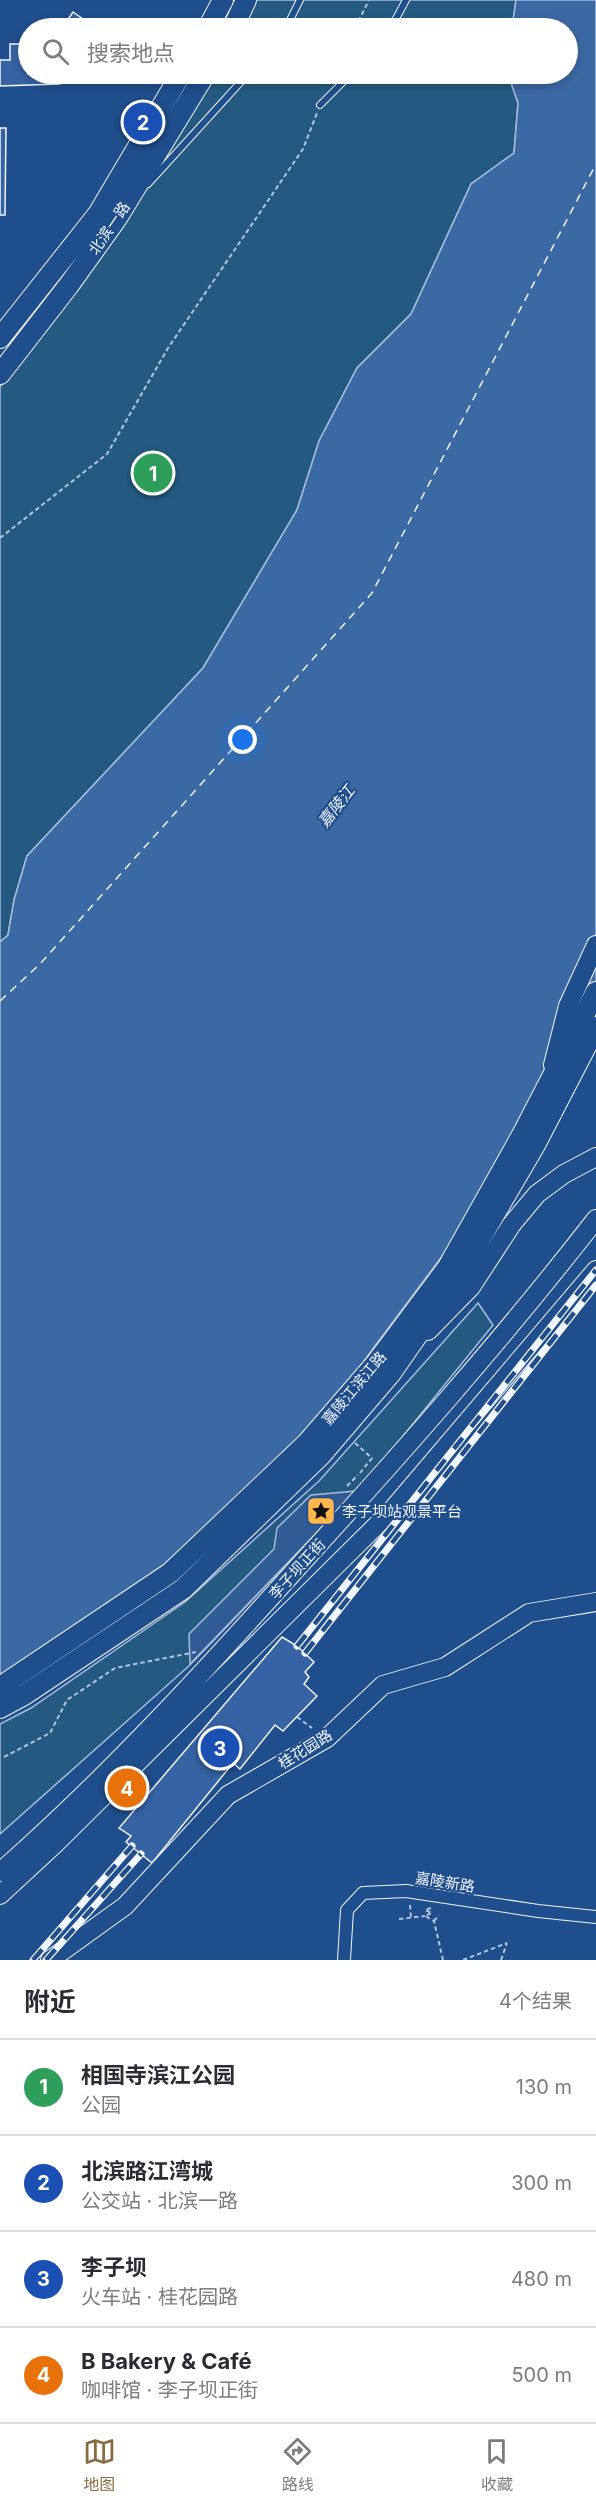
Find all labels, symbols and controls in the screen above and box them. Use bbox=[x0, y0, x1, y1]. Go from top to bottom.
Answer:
search box bbox=[18, 18, 578, 84]
icon: search bbox=[39, 35, 72, 68]
text: 搜索地点 bbox=[87, 40, 175, 66]
pin: 2 bbox=[124, 100, 162, 144]
street label: 北滨一路 bbox=[84, 198, 134, 258]
pin: 1 bbox=[134, 450, 172, 496]
your location bbox=[228, 725, 257, 754]
water label: 嘉陵江 bbox=[313, 779, 360, 831]
street label: 嘉陵江滨江路 bbox=[318, 1347, 390, 1429]
place icon: 李子坝站观景平台 bbox=[305, 1495, 337, 1527]
place label: 李子坝站观景平台 bbox=[342, 1502, 462, 1521]
street label: 李子坝正街 bbox=[265, 1535, 329, 1603]
street label: 桂花园路 bbox=[275, 1725, 335, 1773]
pin: 3 bbox=[200, 1726, 240, 1770]
pin: 4 bbox=[108, 1766, 146, 1810]
street label: 嘉陵新路 bbox=[414, 1868, 476, 1896]
text: 附近 bbox=[24, 1986, 76, 2017]
text: 4个结果 bbox=[499, 1989, 572, 2013]
text: 相国寺滨江公园 bbox=[81, 2062, 235, 2088]
text: 1 bbox=[39, 2075, 48, 2099]
text: 130 m bbox=[516, 2075, 572, 2099]
text: 公园 bbox=[81, 2093, 121, 2117]
text: 北滨路江湾城 bbox=[81, 2158, 213, 2184]
text: 2 bbox=[37, 2171, 50, 2195]
text: 300 m bbox=[511, 2171, 572, 2195]
text: 公交站 · 北滨一路 bbox=[81, 2189, 238, 2213]
text: 李子坝 bbox=[81, 2254, 147, 2280]
text: 3 bbox=[37, 2267, 50, 2291]
text: 480 m bbox=[511, 2267, 572, 2291]
text: 火车站 · 桂花园路 bbox=[81, 2285, 238, 2309]
text: B Bakery & Café bbox=[81, 2348, 252, 2374]
text: 4 bbox=[37, 2363, 50, 2387]
text: 500 m bbox=[511, 2363, 572, 2387]
text: 咖啡馆 · 李子坝正街 bbox=[81, 2378, 258, 2402]
tab: 地图 bbox=[83, 2435, 116, 2495]
tab: 路线 bbox=[281, 2435, 314, 2495]
tab: 收藏 bbox=[480, 2435, 513, 2495]

